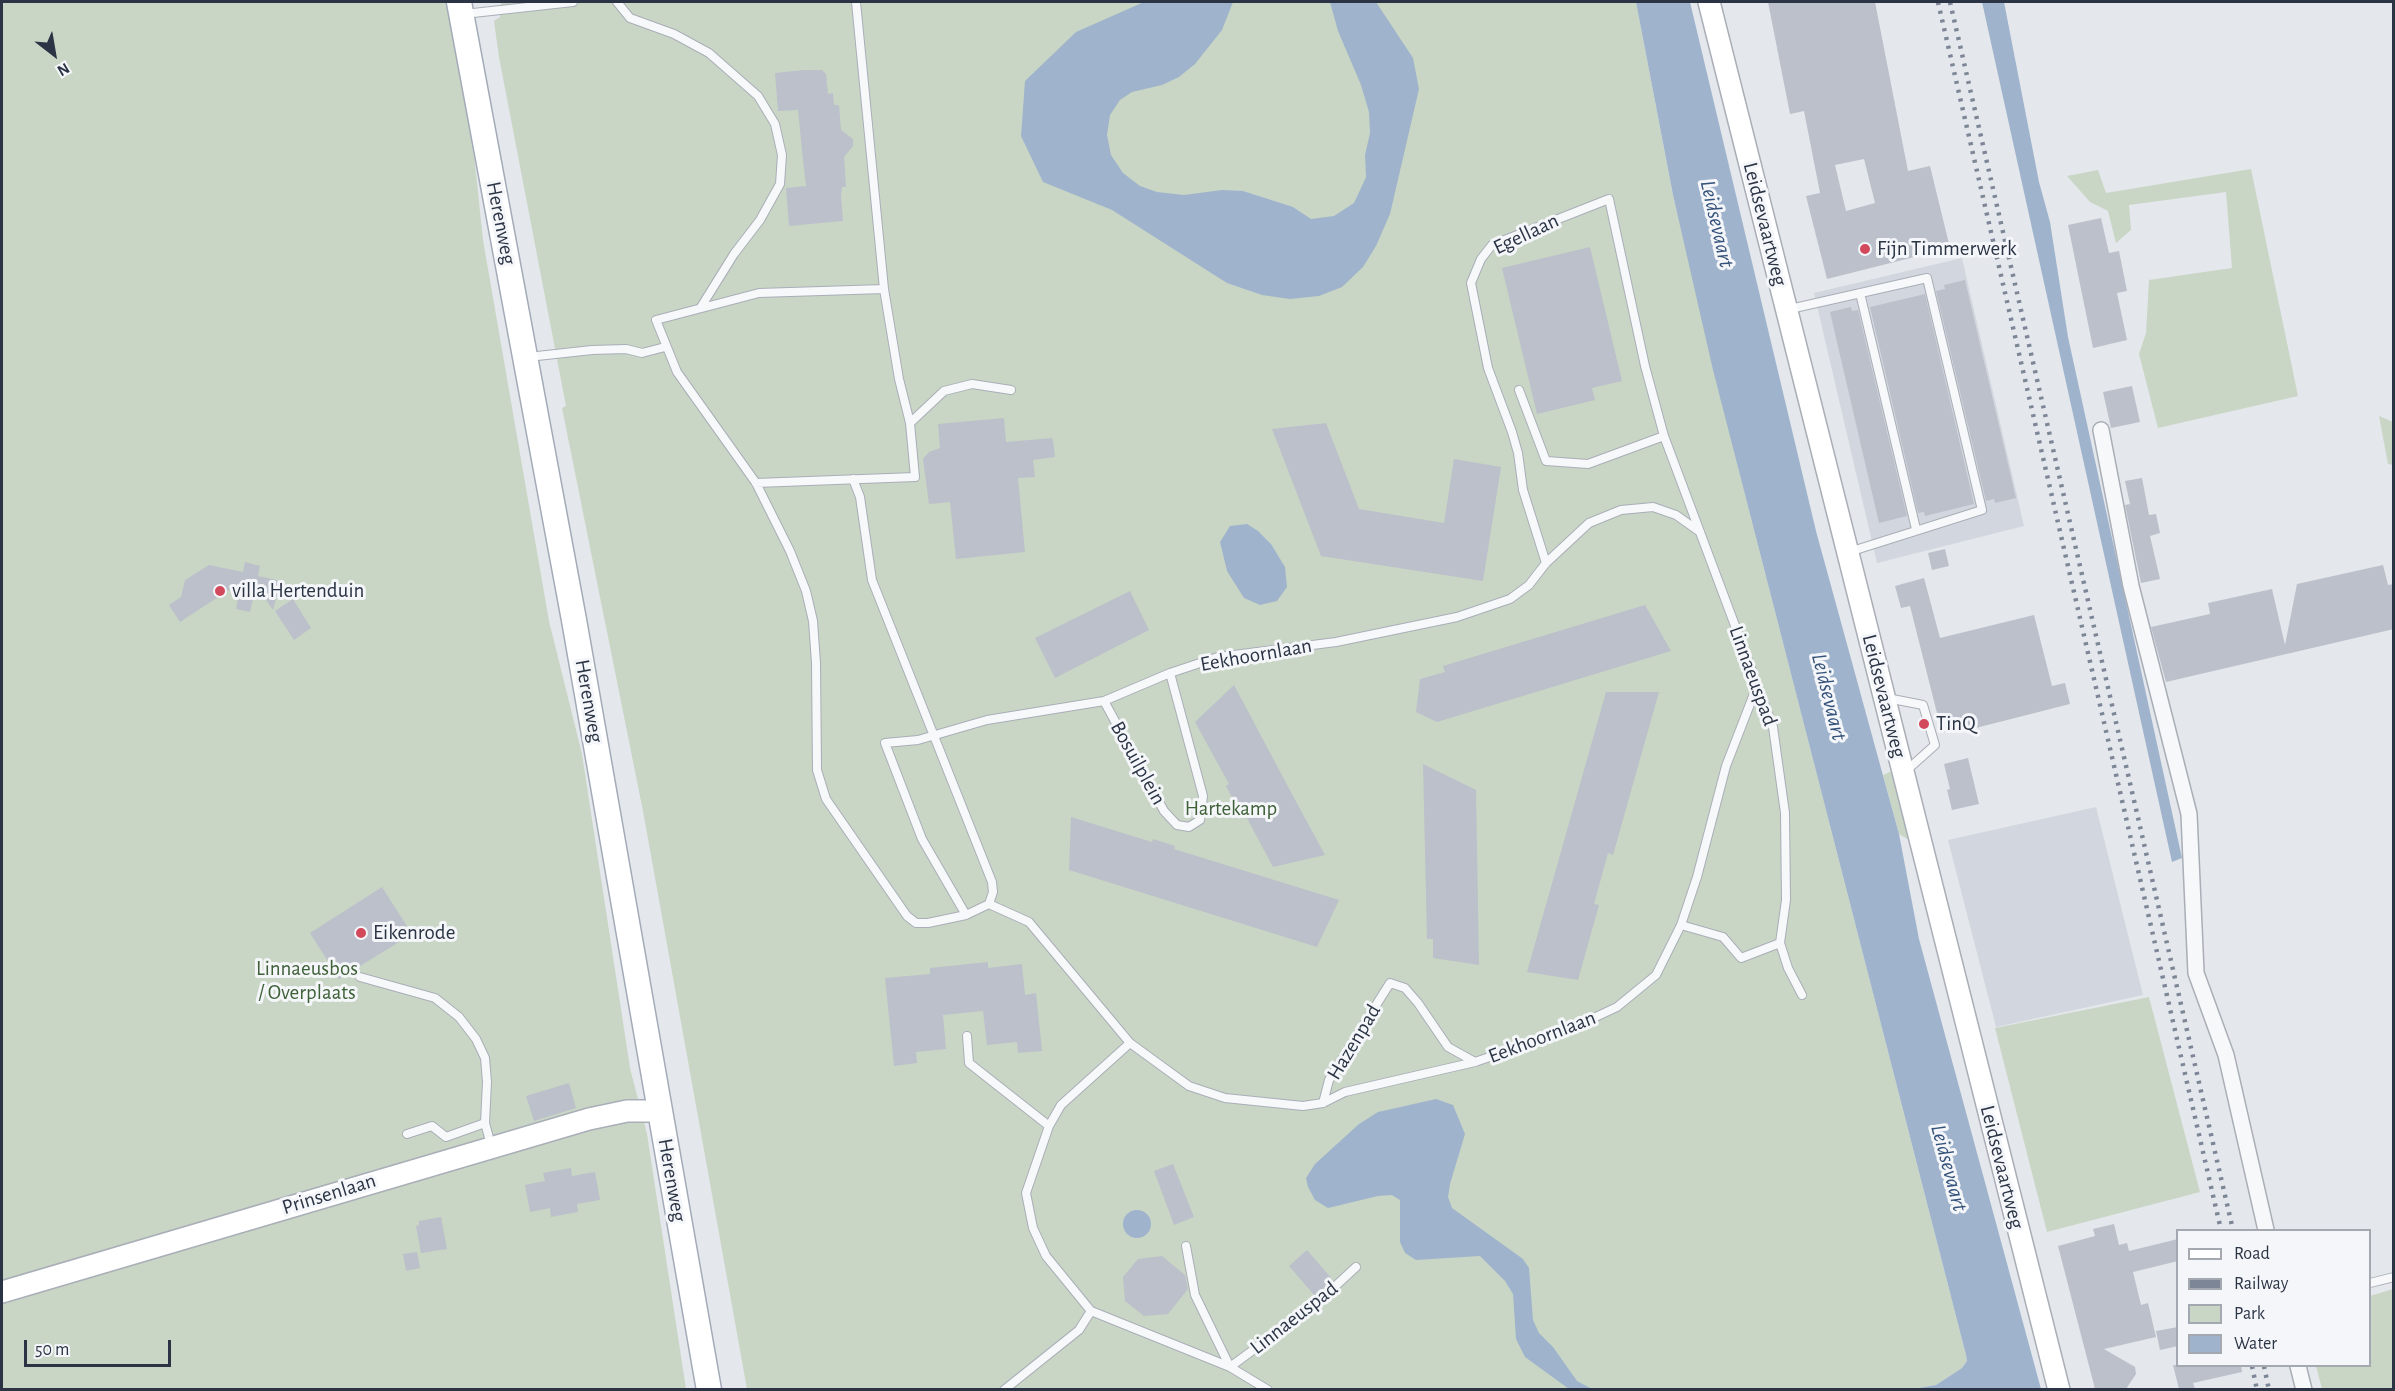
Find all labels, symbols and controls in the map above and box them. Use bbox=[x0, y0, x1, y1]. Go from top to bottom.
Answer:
north arrow bbox=[24, 24, 84, 84]
text: N bbox=[54, 60, 72, 79]
street label: Leidsevaartweg bbox=[1737, 160, 1793, 288]
water label: Leidsevaart bbox=[1694, 178, 1740, 270]
street label: Herenweg bbox=[481, 179, 521, 267]
street label: Egellaan bbox=[1489, 208, 1563, 260]
place label: Fijn Timmerwerk bbox=[1877, 236, 2016, 262]
marker: Fijn Timmerwerk bbox=[1858, 242, 1872, 256]
place label: villa Hertenduin bbox=[232, 578, 364, 604]
marker: villa Hertenduin bbox=[213, 584, 227, 598]
street label: Linnaeuspad bbox=[1723, 623, 1783, 729]
street label: Leidsevaartweg bbox=[1856, 632, 1912, 760]
street label: Eekhoornlaan bbox=[1198, 633, 1314, 677]
water label: Leidsevaart bbox=[1805, 651, 1853, 743]
street label: Herenweg bbox=[569, 657, 609, 745]
place label: TinQ bbox=[1936, 711, 1976, 737]
street label: Bosuilplein bbox=[1105, 717, 1171, 809]
marker: TinQ bbox=[1917, 717, 1931, 731]
park label: Hartekamp bbox=[1185, 796, 1277, 822]
place label: Eikenrode bbox=[373, 920, 455, 946]
marker: Eikenrode bbox=[354, 926, 368, 940]
park label: Linnaeusbos / Overplaats bbox=[256, 956, 358, 1006]
street label: Hazenpad bbox=[1322, 1000, 1386, 1084]
street label: Eekhoornlaan bbox=[1485, 1005, 1599, 1069]
street label: Leidsevaartweg bbox=[1974, 1103, 2030, 1231]
water label: Leidsevaart bbox=[1925, 1122, 1973, 1214]
street label: Herenweg bbox=[652, 1136, 692, 1224]
street label: Prinsenlaan bbox=[279, 1168, 379, 1220]
legend bbox=[2176, 1229, 2371, 1367]
text: Road bbox=[2234, 1245, 2270, 1263]
text: Railway bbox=[2234, 1275, 2288, 1293]
street label: Linnaeuspad bbox=[1245, 1276, 1343, 1360]
text: Park bbox=[2234, 1305, 2265, 1323]
scale bar bbox=[27, 1328, 174, 1366]
text: Water bbox=[2234, 1335, 2277, 1353]
text: 50 m bbox=[35, 1341, 69, 1359]

